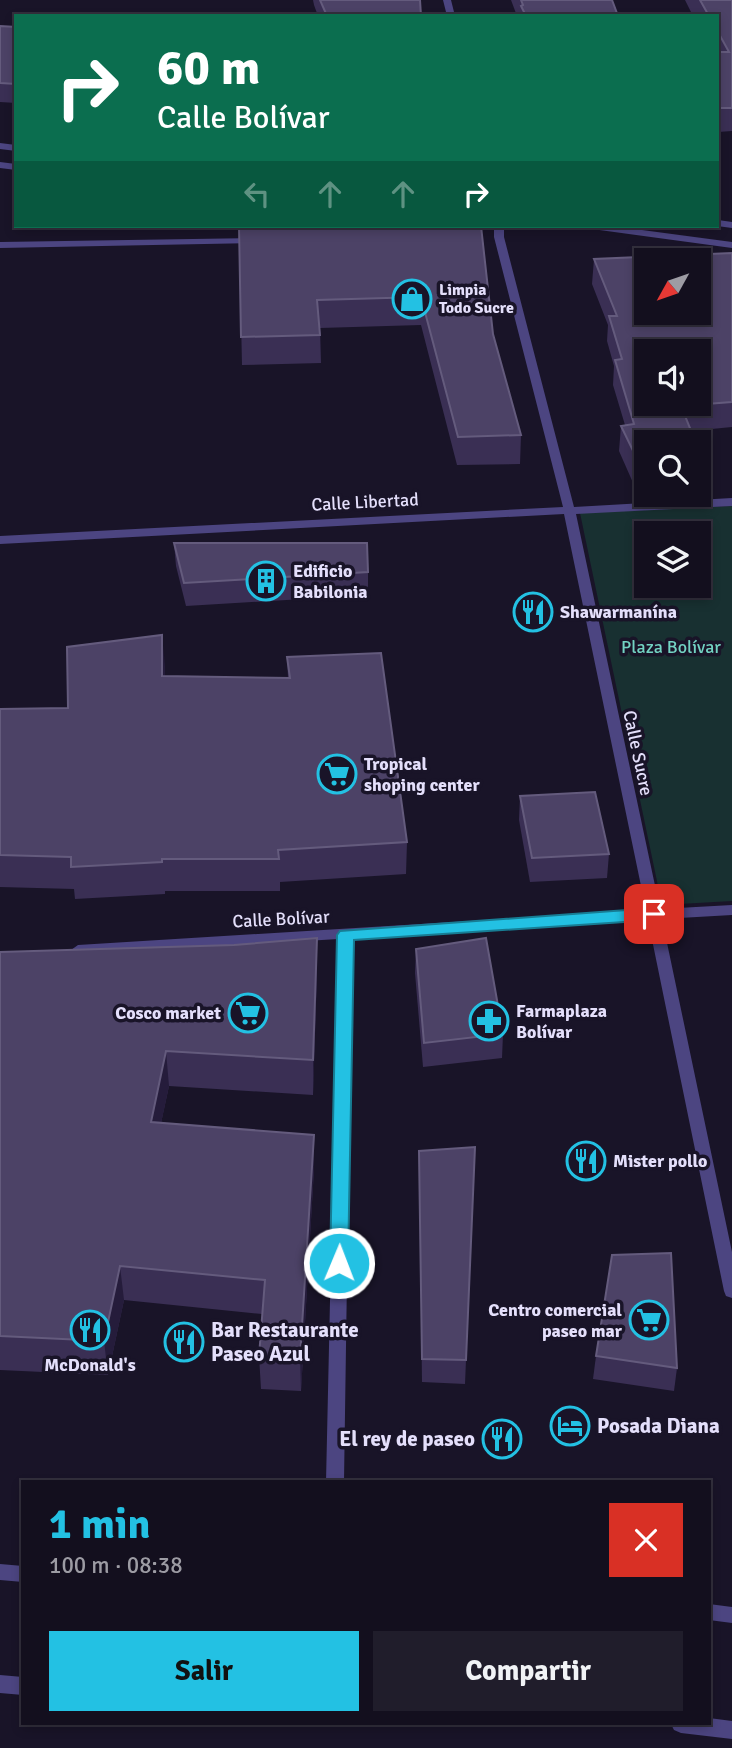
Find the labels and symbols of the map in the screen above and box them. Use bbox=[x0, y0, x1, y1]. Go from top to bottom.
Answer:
north arrow bbox=[634, 248, 710, 326]
shop icon: Limpia Todo Sucre bbox=[391, 278, 433, 320]
place label: Limpia Todo Sucre bbox=[439, 280, 514, 318]
street label: Calle Libertad bbox=[311, 488, 419, 516]
building icon: Edificio Babilonia bbox=[245, 560, 287, 602]
place label: Edificio Babilonia bbox=[293, 560, 368, 603]
restaurant icon: Shawarmanína bbox=[512, 591, 554, 633]
place label: Shawarmanína bbox=[560, 601, 677, 623]
park label: Plaza Bolívar bbox=[621, 636, 721, 658]
street label: Calle Sucre bbox=[618, 708, 658, 798]
supermarket icon: Tropical shoping center bbox=[316, 753, 358, 795]
place label: Tropical shoping center bbox=[364, 753, 480, 796]
pin bbox=[624, 884, 684, 944]
street label: Calle Bolívar bbox=[232, 905, 330, 933]
supermarket icon: Cosco market bbox=[227, 992, 269, 1034]
pharmacy icon: Farmaplaza Bolívar bbox=[468, 1000, 510, 1042]
place label: Farmaplaza Bolívar bbox=[516, 1000, 607, 1043]
place label: Cosco market bbox=[115, 1002, 221, 1024]
restaurant icon: Mister pollo bbox=[565, 1140, 607, 1182]
place label: Mister pollo bbox=[613, 1150, 707, 1172]
position arrow bbox=[302, 1226, 376, 1300]
place label: Centro comercial paseo mar bbox=[488, 1299, 623, 1342]
supermarket icon: Centro comercial paseo mar bbox=[628, 1299, 670, 1341]
restaurant icon: McDonald's bbox=[69, 1309, 111, 1351]
place label: Bar Restaurante Paseo Azul bbox=[211, 1317, 359, 1367]
restaurant icon: Bar Restaurante Paseo Azul bbox=[163, 1321, 205, 1363]
place label: McDonald's bbox=[44, 1354, 136, 1376]
hotel icon: Posada Diana bbox=[549, 1405, 591, 1447]
place label: Posada Diana bbox=[597, 1413, 720, 1439]
restaurant icon: El rey de paseo bbox=[481, 1418, 523, 1460]
place label: El rey de paseo bbox=[339, 1426, 475, 1452]

